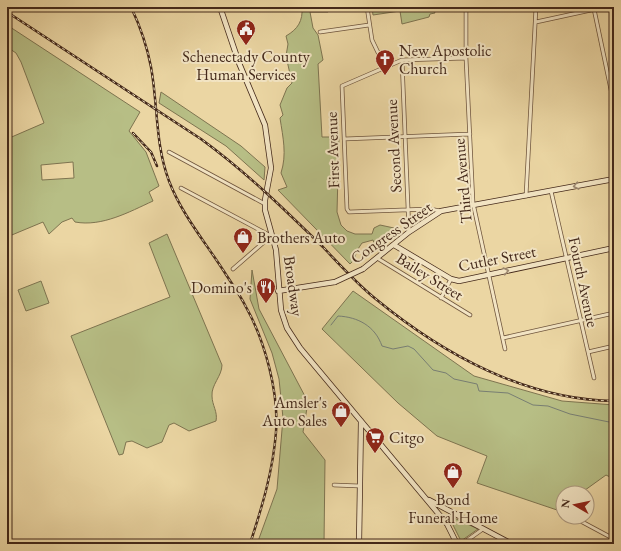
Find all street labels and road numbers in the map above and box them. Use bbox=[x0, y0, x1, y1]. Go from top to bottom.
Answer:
street label: Second Avenue bbox=[381, 99, 406, 193]
street label: First Avenue bbox=[321, 111, 344, 189]
street label: Third Avenue bbox=[448, 137, 477, 224]
street label: Congress Street bbox=[346, 197, 436, 268]
street label: Fourth Avenue bbox=[564, 235, 603, 329]
street label: Cutler Street bbox=[457, 241, 538, 276]
street label: Bailey Street bbox=[392, 248, 467, 305]
street label: Broadway bbox=[279, 255, 308, 319]

